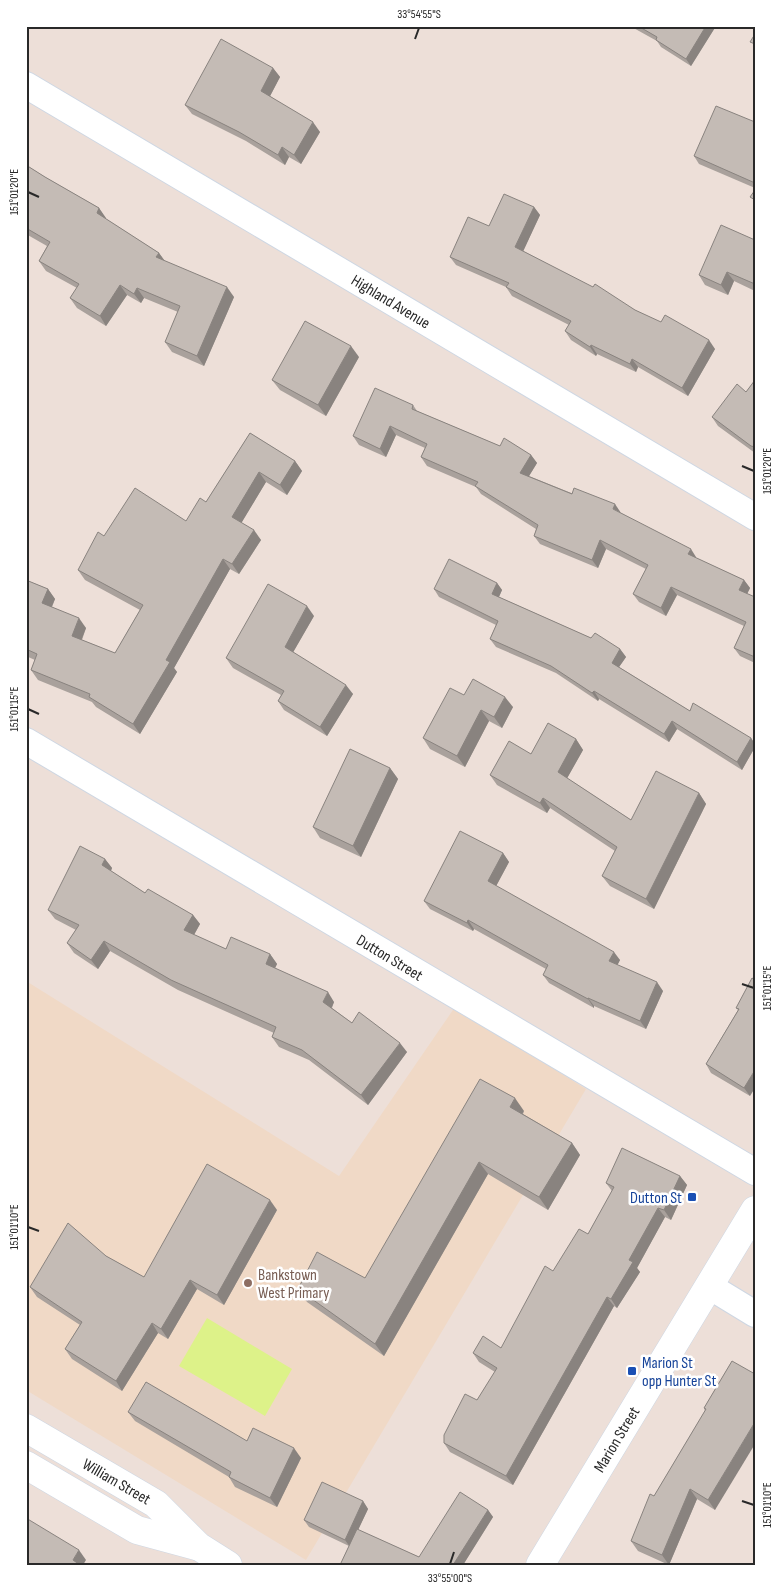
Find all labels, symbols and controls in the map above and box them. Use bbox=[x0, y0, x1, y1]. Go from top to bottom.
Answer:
text: 33°54'55"S bbox=[397, 7, 441, 22]
text: 151°01'20"E bbox=[7, 169, 22, 215]
street label: Highland Avenue bbox=[347, 271, 433, 333]
text: 151°01'20"E bbox=[760, 448, 775, 494]
text: 151°01'15"E bbox=[7, 687, 22, 731]
street label: Dutton Street bbox=[353, 931, 426, 986]
text: 151°01'15"E bbox=[760, 966, 775, 1010]
place label: Dutton St bbox=[630, 1189, 682, 1208]
marker: Dutton St bbox=[686, 1191, 698, 1203]
text: 151°01'10"E bbox=[7, 1204, 22, 1250]
place label: Bankstown West Primary bbox=[258, 1266, 329, 1303]
marker: Bankstown West Primary bbox=[242, 1277, 254, 1289]
place label: Marion St opp Hunter St bbox=[642, 1354, 716, 1391]
marker: Marion St opp Hunter St bbox=[626, 1365, 638, 1377]
street label: Marion Street bbox=[590, 1403, 644, 1476]
street label: William Street bbox=[79, 1455, 154, 1509]
text: 151°01'10"E bbox=[760, 1482, 775, 1528]
text: 33°55'00"S bbox=[428, 1571, 472, 1586]

